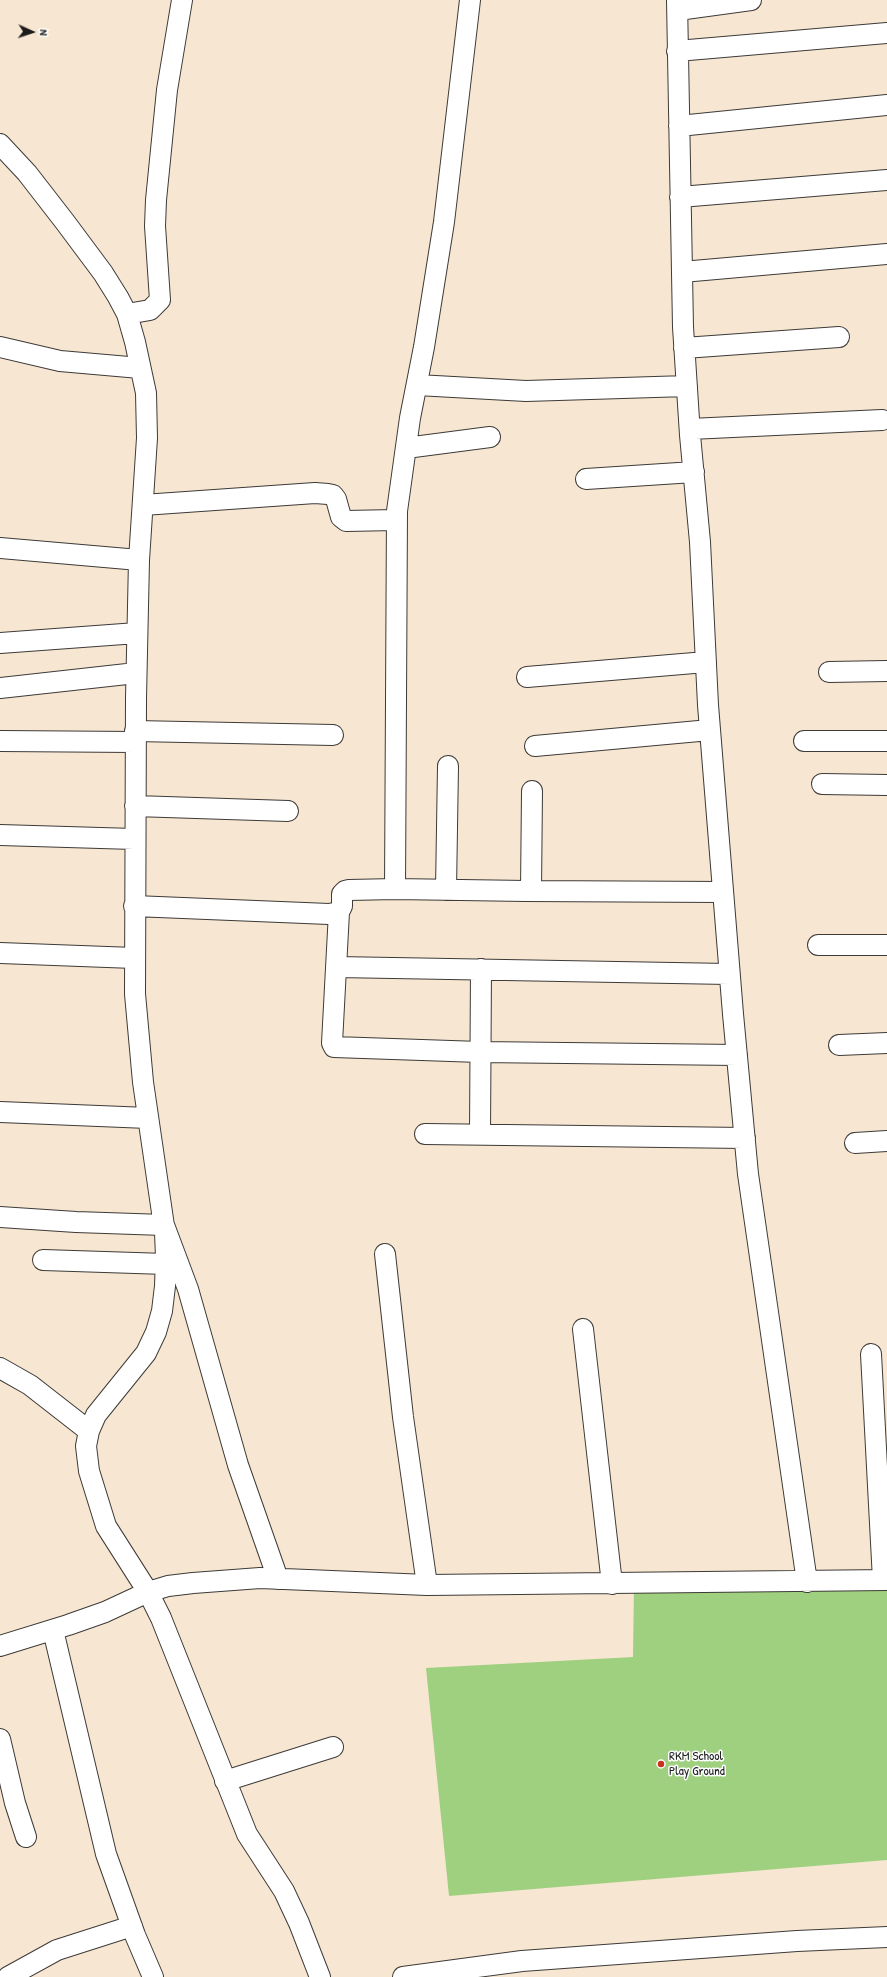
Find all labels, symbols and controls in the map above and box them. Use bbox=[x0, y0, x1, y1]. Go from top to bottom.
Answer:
north arrow bbox=[12, 12, 52, 52]
text: N bbox=[37, 29, 51, 36]
place label: RKM School Play Ground bbox=[669, 1749, 725, 1780]
marker: RKM School Play Ground bbox=[656, 1759, 666, 1769]

